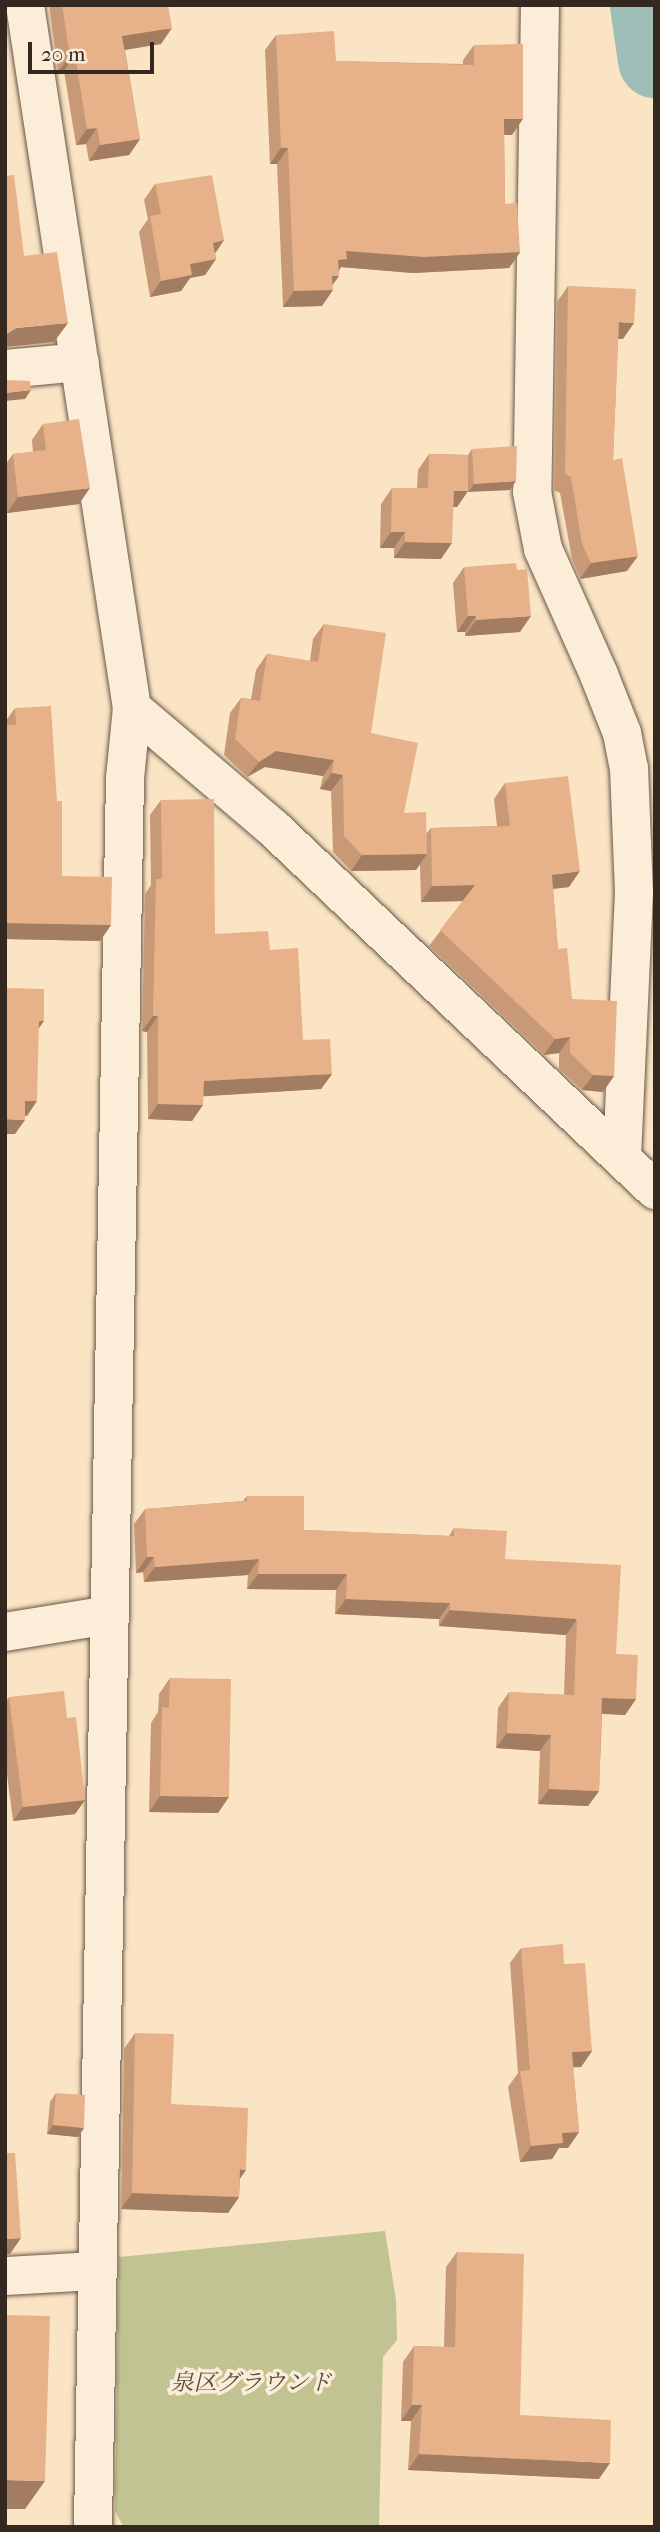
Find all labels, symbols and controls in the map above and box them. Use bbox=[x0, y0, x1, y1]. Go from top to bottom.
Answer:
scale bar bbox=[32, 28, 158, 72]
text: 20 m bbox=[41, 42, 85, 66]
park label: 泉区グラウンド bbox=[171, 2369, 331, 2397]

